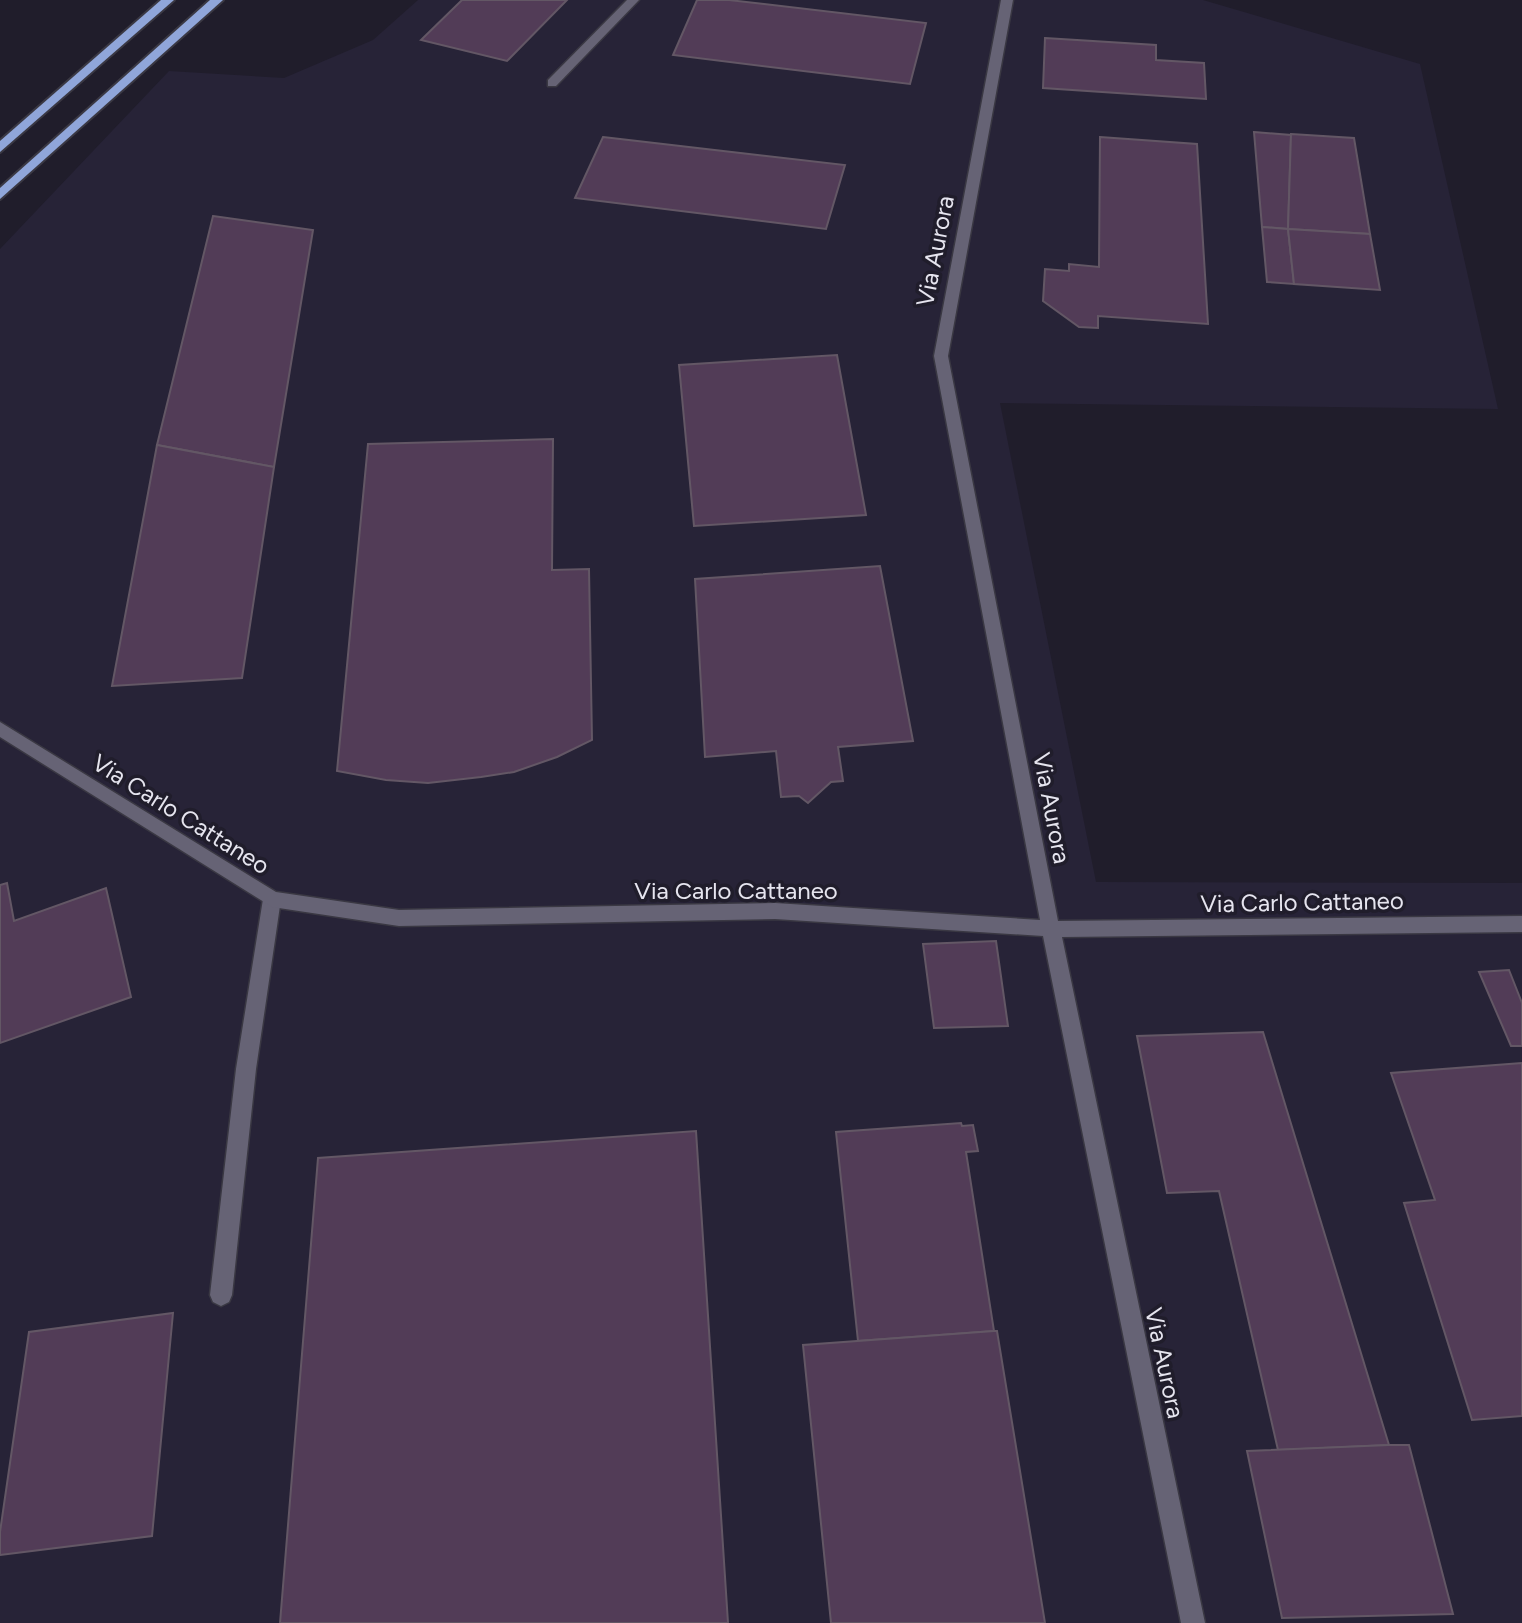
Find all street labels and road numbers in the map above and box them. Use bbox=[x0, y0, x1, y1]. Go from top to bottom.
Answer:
street label: Via Aurora bbox=[910, 193, 960, 309]
street label: Via Carlo Cattaneo bbox=[87, 748, 275, 880]
street label: Via Aurora bbox=[1027, 750, 1077, 866]
street label: Via Carlo Cattaneo bbox=[634, 876, 838, 905]
street label: Via Carlo Cattaneo bbox=[1200, 886, 1404, 918]
street label: Via Aurora bbox=[1139, 1305, 1191, 1421]

